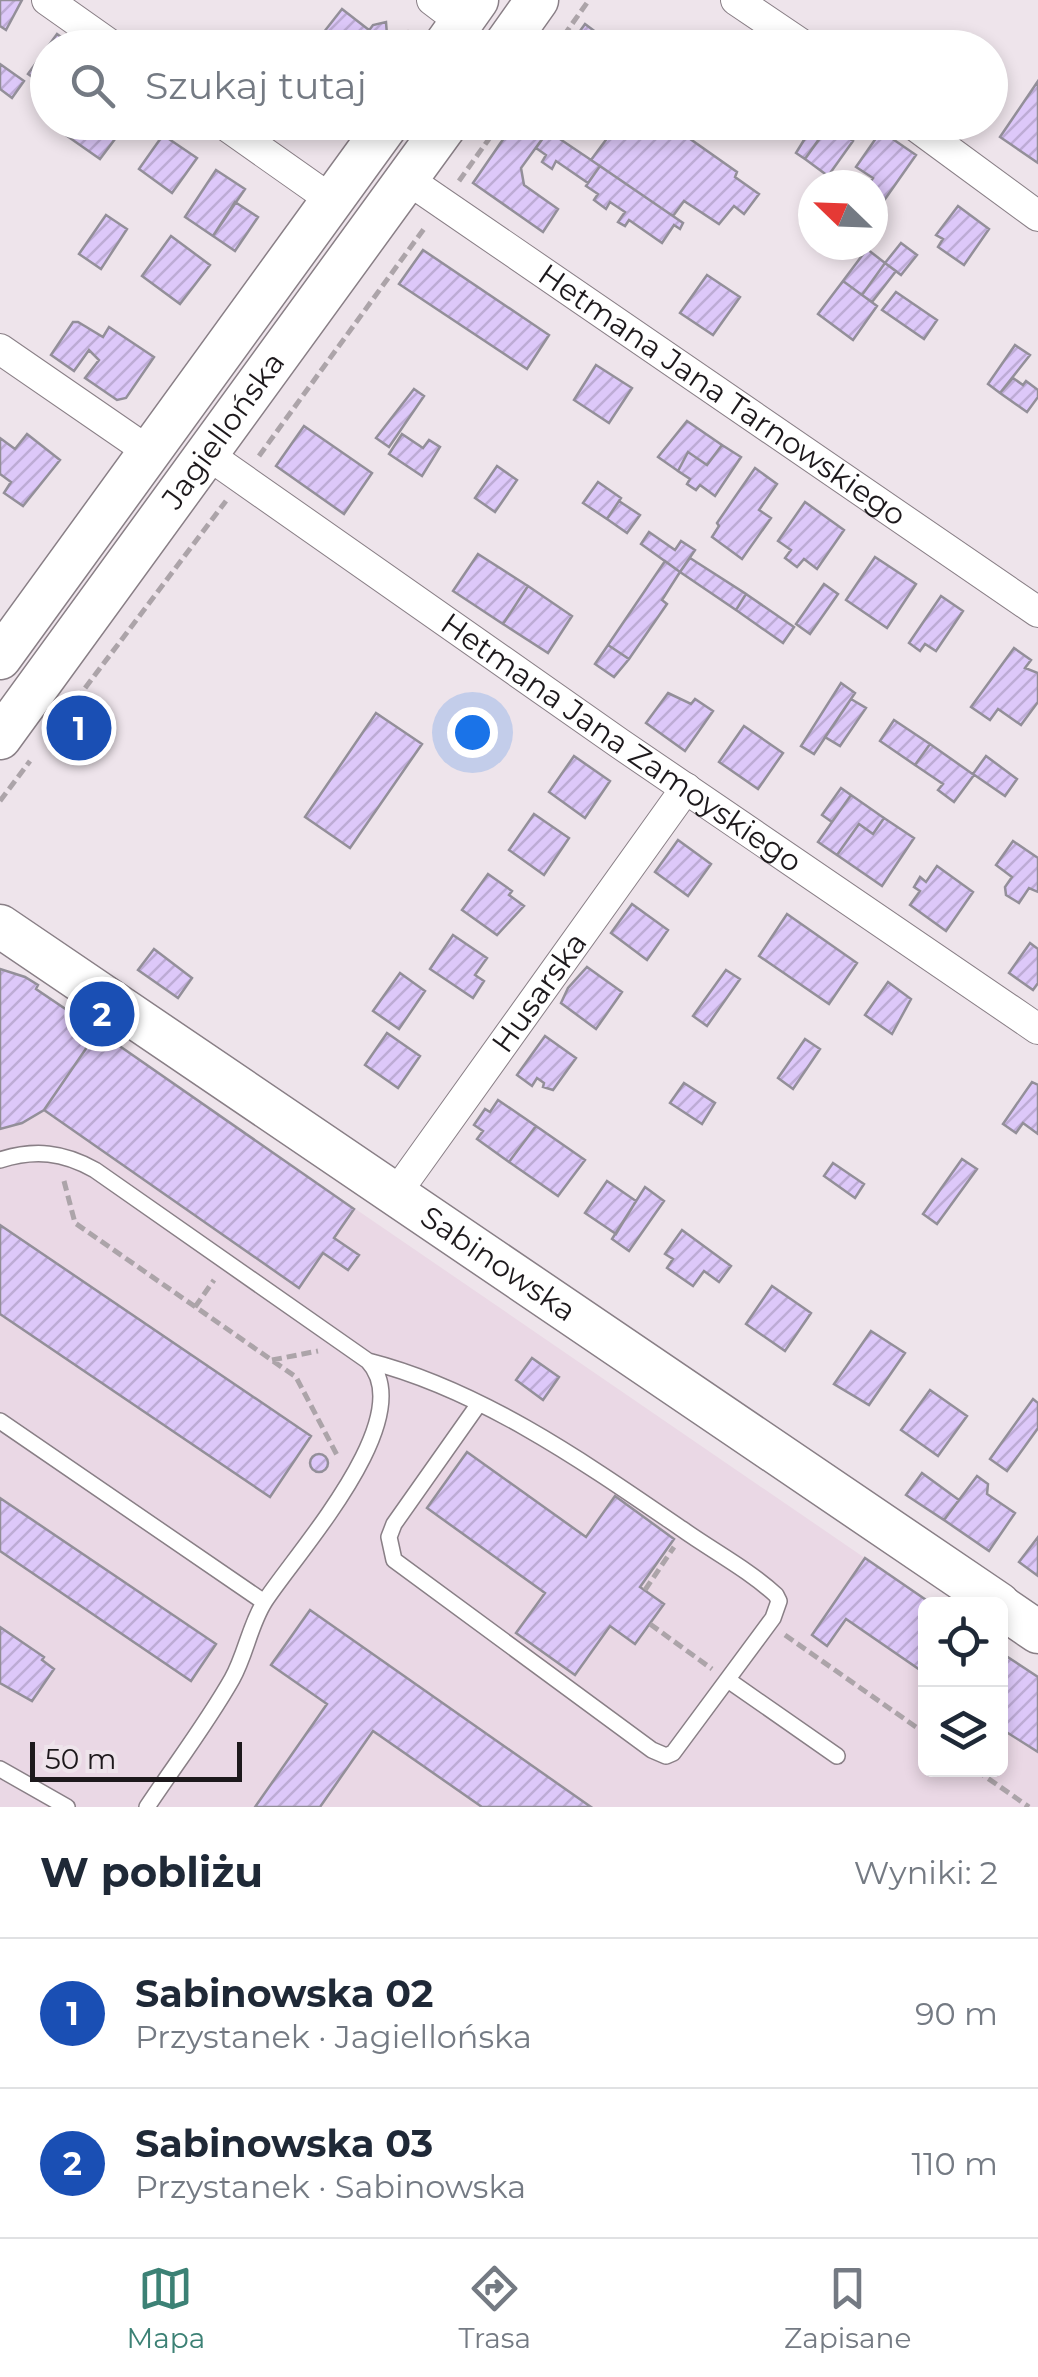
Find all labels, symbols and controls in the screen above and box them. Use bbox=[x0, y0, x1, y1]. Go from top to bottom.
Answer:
search box bbox=[30, 30, 1008, 140]
icon: search bbox=[65, 58, 120, 113]
text: Szukaj tutaj bbox=[145, 62, 367, 109]
north arrow bbox=[798, 170, 888, 260]
street label: Hetmana Jana Tarnowskiego bbox=[531, 256, 913, 534]
street label: Jagiellońska bbox=[153, 345, 292, 517]
street label: Hetmana Jana Zamoyskiego bbox=[434, 605, 809, 880]
pin: 1 bbox=[46, 690, 112, 766]
your location bbox=[447, 707, 498, 758]
street label: Husarska bbox=[484, 925, 595, 1060]
pin: 2 bbox=[70, 976, 134, 1052]
street label: Sabinowska bbox=[414, 1198, 583, 1329]
map controls bbox=[918, 1597, 1008, 1777]
button: locate bbox=[918, 1597, 1008, 1687]
button: layers bbox=[918, 1687, 1008, 1777]
scale bar bbox=[30, 1737, 242, 1782]
text: 50 m bbox=[45, 1742, 116, 1776]
text: W pobliżu bbox=[40, 1846, 263, 1898]
text: Wyniki: 2 bbox=[854, 1853, 998, 1892]
text: Sabinowska 02 bbox=[135, 1970, 433, 2017]
text: 1 bbox=[66, 1994, 79, 2033]
text: 90 m bbox=[915, 1994, 998, 2033]
text: Przystanek · Jagiellońska bbox=[135, 2017, 532, 2056]
text: Sabinowska 03 bbox=[135, 2120, 433, 2167]
text: 2 bbox=[63, 2144, 82, 2183]
text: 110 m bbox=[911, 2144, 998, 2183]
text: Przystanek · Sabinowska bbox=[135, 2167, 526, 2206]
tab: Mapa bbox=[127, 2261, 205, 2355]
tab: Trasa bbox=[458, 2261, 531, 2355]
tab: Zapisane bbox=[784, 2261, 911, 2355]

